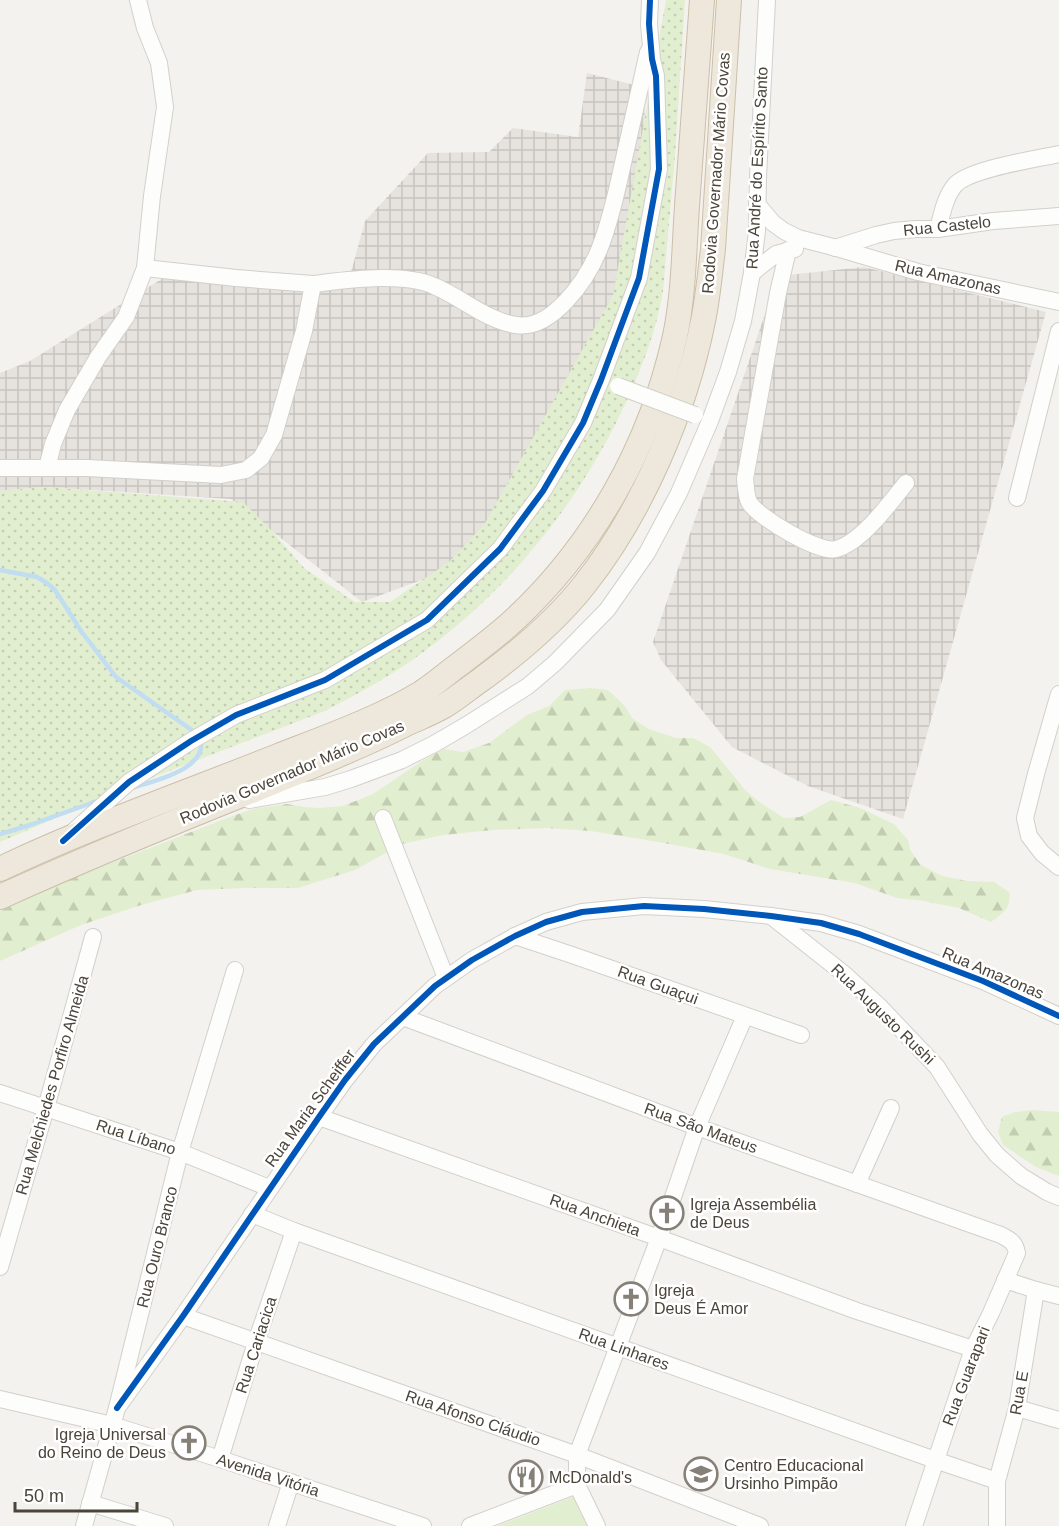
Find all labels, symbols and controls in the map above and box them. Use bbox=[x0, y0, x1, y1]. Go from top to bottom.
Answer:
street label: Rodovia Governador Mário Covas bbox=[699, 52, 733, 294]
street label: Rua André do Espírito Santo bbox=[743, 66, 771, 270]
street label: Rua Castelo bbox=[902, 213, 992, 239]
street label: Rua Amazonas bbox=[893, 257, 1003, 297]
street label: Rodovia Governador Mário Covas bbox=[177, 717, 407, 827]
street label: Rua Amazonas bbox=[940, 944, 1046, 1002]
street label: Rua Augusto Rushi bbox=[828, 960, 938, 1068]
street label: Rua Guaçui bbox=[615, 963, 701, 1007]
street label: Rua Melchiedes Porfiro Almeida bbox=[12, 973, 92, 1197]
street label: Rua Maria Scheiffer bbox=[262, 1045, 359, 1170]
street label: Rua São Mateus bbox=[642, 1100, 760, 1156]
street label: Rua Líbano bbox=[94, 1116, 178, 1158]
street label: Rua Ouro Branco bbox=[134, 1184, 180, 1309]
street label: Rua Anchieta bbox=[547, 1191, 643, 1239]
church icon: Igreja Assembélia de Deus bbox=[649, 1195, 685, 1231]
place label: Igreja Assembélia de Deus bbox=[690, 1196, 816, 1231]
church icon: Igreja Deus É Amor bbox=[613, 1281, 649, 1317]
place label: Igreja Deus É Amor bbox=[654, 1282, 749, 1317]
street label: Rua Cariacica bbox=[232, 1294, 280, 1395]
street label: Rua Guarapari bbox=[939, 1324, 993, 1428]
street label: Rua Linhares bbox=[576, 1325, 672, 1373]
street label: Rua E bbox=[1007, 1370, 1031, 1416]
street label: Rua Afonso Cláudio bbox=[403, 1387, 543, 1449]
church icon: Igreja Universal do Reino de Deus bbox=[171, 1425, 207, 1461]
place label: Igreja Universal do Reino de Deus bbox=[38, 1426, 166, 1461]
street label: Avenida Vitória bbox=[214, 1450, 322, 1500]
school or university icon: Centro Educacional Ursinho Pimpão bbox=[683, 1456, 719, 1492]
place label: Centro Educacional Ursinho Pimpão bbox=[724, 1457, 864, 1492]
restaurant icon: McDonald's bbox=[508, 1459, 544, 1495]
place label: McDonald's bbox=[549, 1469, 632, 1486]
scale bar bbox=[15, 1475, 136, 1513]
text: 50 m bbox=[24, 1486, 64, 1506]

